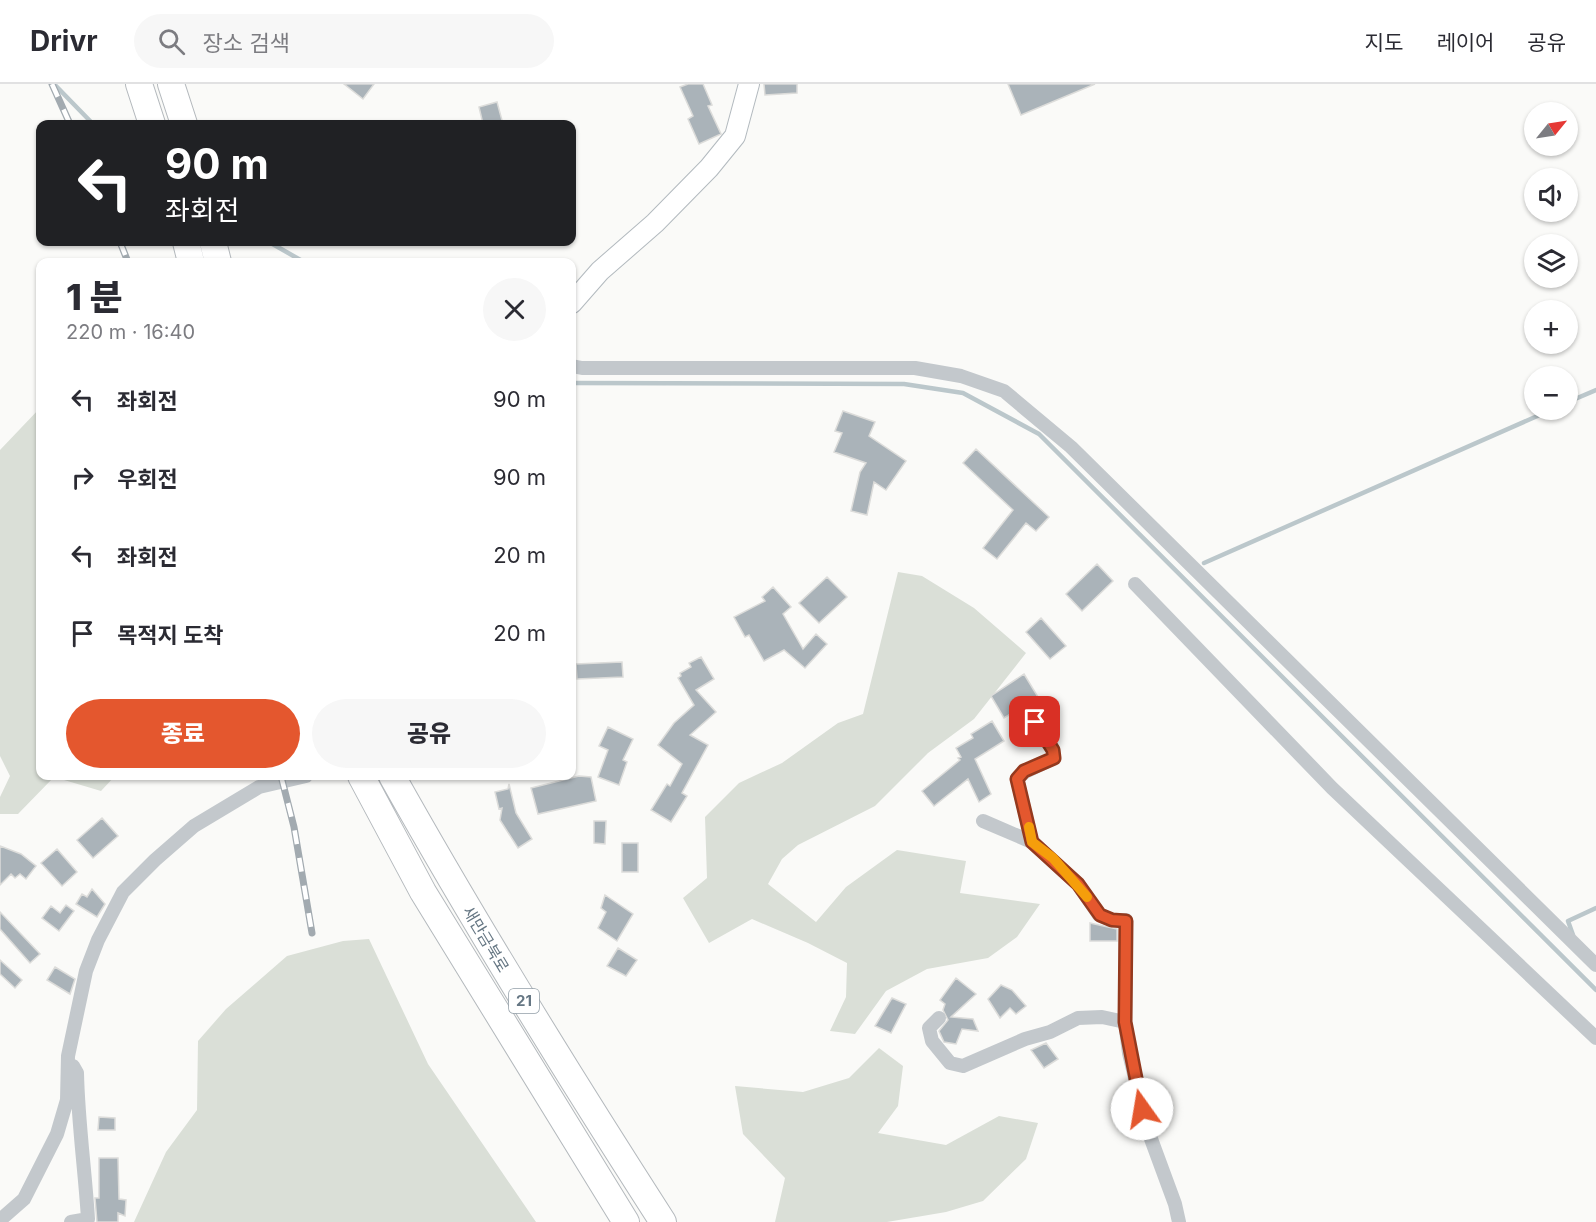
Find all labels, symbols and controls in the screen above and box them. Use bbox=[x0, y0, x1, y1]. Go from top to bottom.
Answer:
search box bbox=[134, 14, 554, 68]
text: Drivr bbox=[30, 24, 98, 58]
icon: search bbox=[155, 25, 188, 58]
text: 장소 검색 bbox=[203, 30, 290, 56]
text: 지도 bbox=[1365, 30, 1403, 55]
text: 레이어 bbox=[1436, 30, 1494, 55]
text: 공유 bbox=[1527, 30, 1566, 55]
north arrow bbox=[1524, 102, 1578, 156]
map controls bbox=[1524, 102, 1578, 420]
text: 90 m bbox=[165, 138, 269, 189]
icon: left bbox=[66, 144, 144, 222]
button: sound bbox=[1524, 168, 1578, 222]
text: 좌회전 bbox=[165, 194, 240, 227]
button: layers bbox=[1524, 234, 1578, 288]
text: 1 분 bbox=[66, 275, 123, 319]
button: close bbox=[483, 278, 546, 341]
button: + bbox=[1524, 300, 1578, 354]
text: 220 m · 16:40 bbox=[66, 320, 195, 344]
button: − bbox=[1524, 366, 1578, 420]
icon: left bbox=[66, 383, 99, 416]
text: 90 m bbox=[493, 386, 546, 412]
text: 좌회전 bbox=[117, 388, 178, 414]
icon: right bbox=[66, 461, 99, 494]
text: 90 m bbox=[493, 464, 546, 490]
text: 우회전 bbox=[117, 466, 178, 492]
icon: left bbox=[66, 539, 99, 572]
text: 20 m bbox=[493, 542, 546, 568]
text: 좌회전 bbox=[117, 544, 178, 570]
icon: arrive bbox=[66, 617, 99, 650]
text: 20 m bbox=[493, 620, 546, 646]
text: 목적지 도착 bbox=[117, 622, 223, 648]
pin bbox=[1009, 696, 1060, 747]
button: 종료 bbox=[66, 699, 300, 768]
button: 공유 bbox=[312, 699, 546, 768]
icon: arrive bbox=[1018, 705, 1051, 738]
street label: 새만금북로 bbox=[458, 902, 514, 976]
road number: 21 bbox=[509, 989, 539, 1013]
position arrow bbox=[1110, 1077, 1174, 1141]

